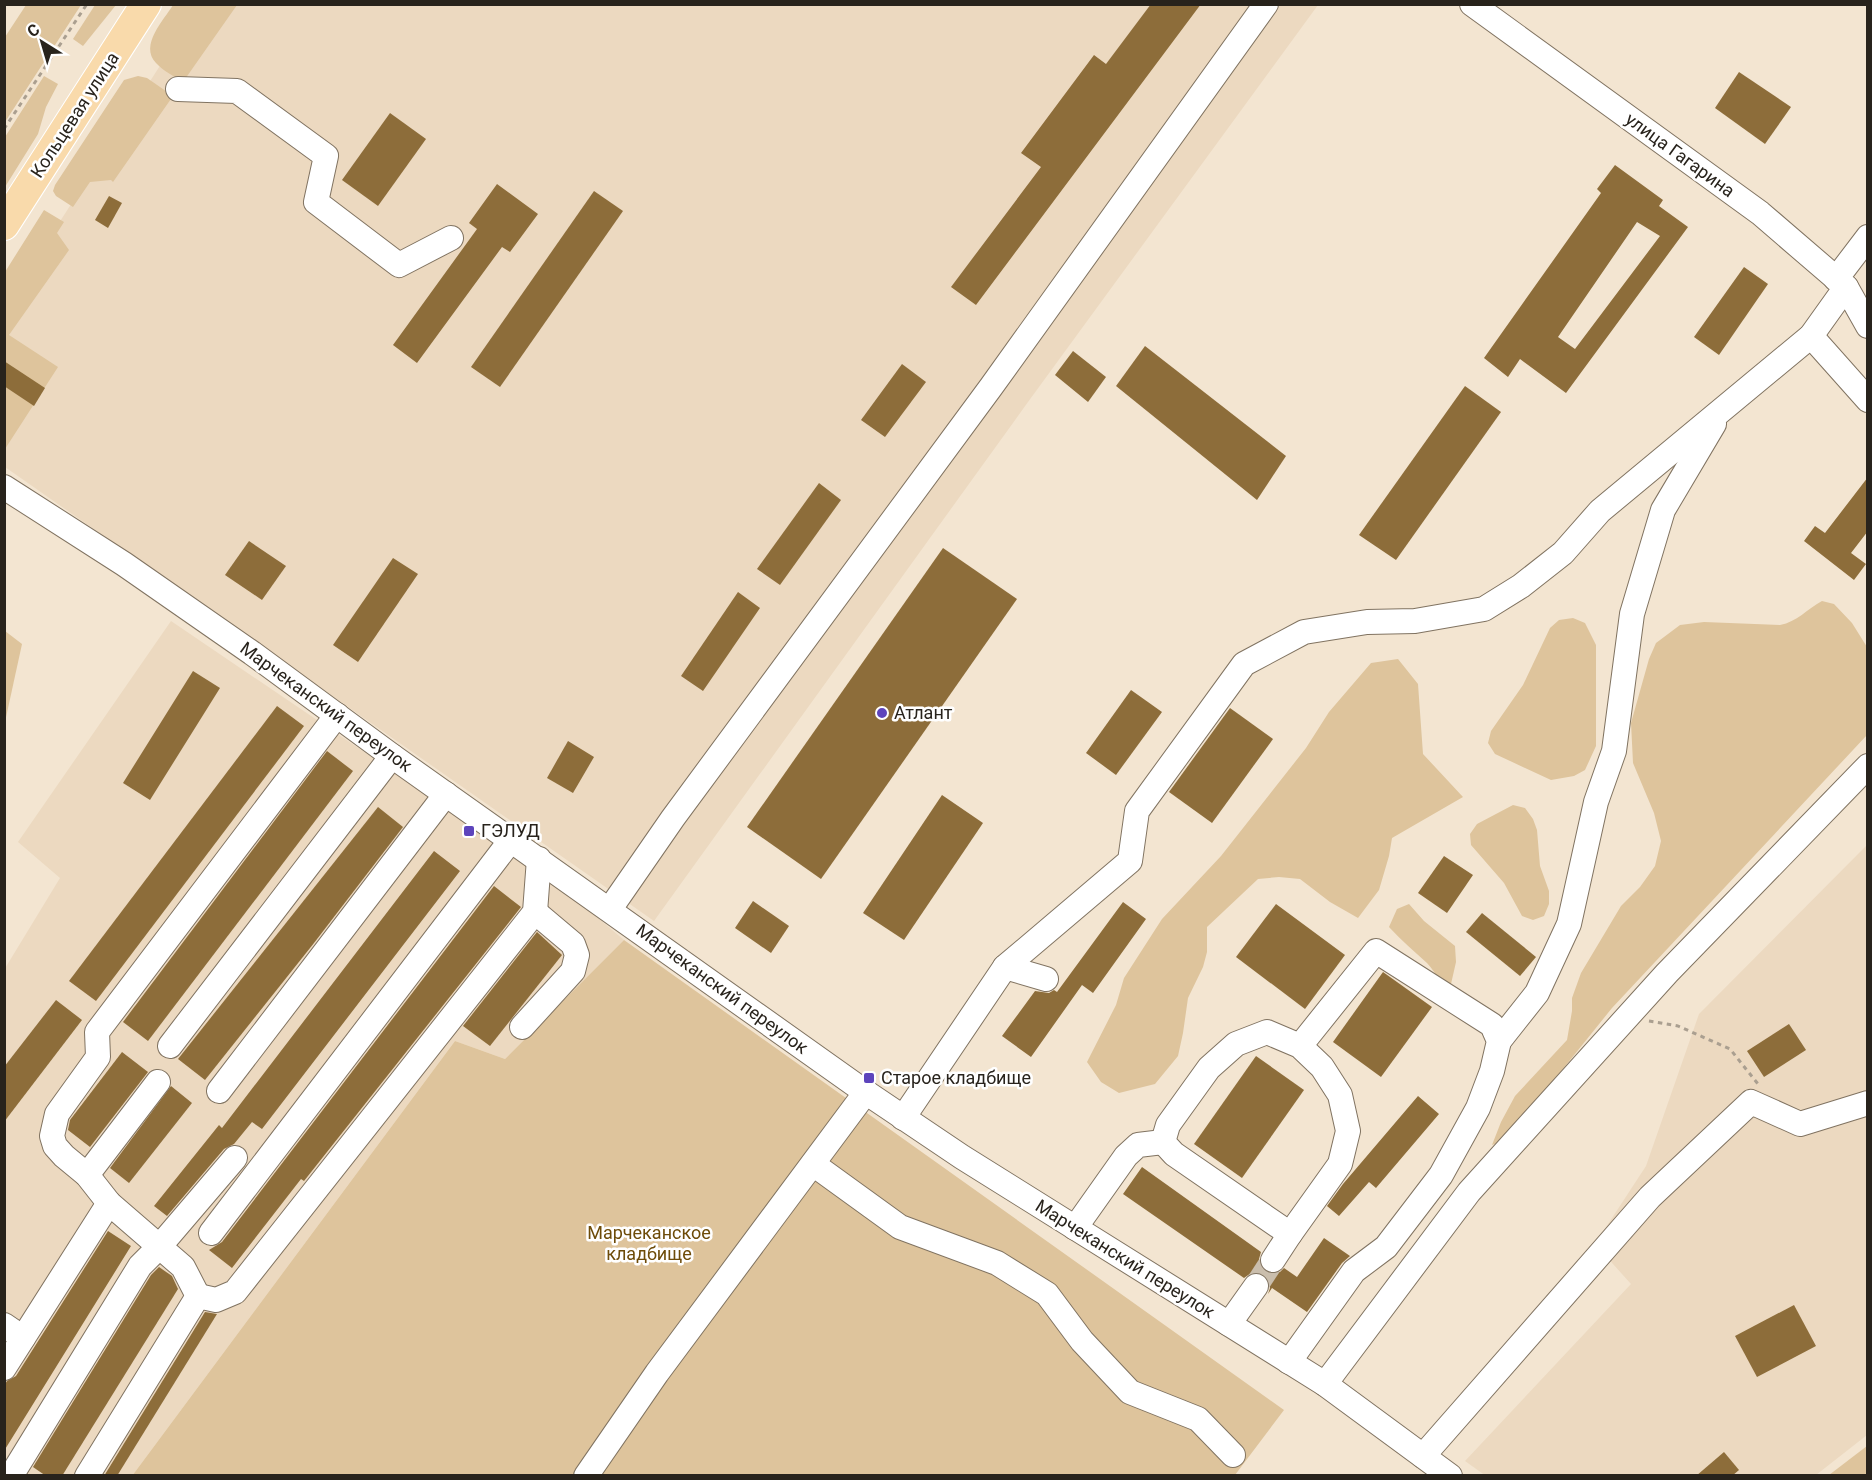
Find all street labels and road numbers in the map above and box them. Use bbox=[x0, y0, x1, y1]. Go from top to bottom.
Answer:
street label: Кольцевая улица bbox=[26, 48, 123, 182]
street label: улица Гагарина bbox=[1622, 108, 1739, 201]
street label: Марчеканский переулок bbox=[236, 637, 417, 776]
street label: Марчеканский переулок bbox=[632, 919, 813, 1058]
street label: Марчеканский переулок bbox=[1032, 1195, 1219, 1323]

